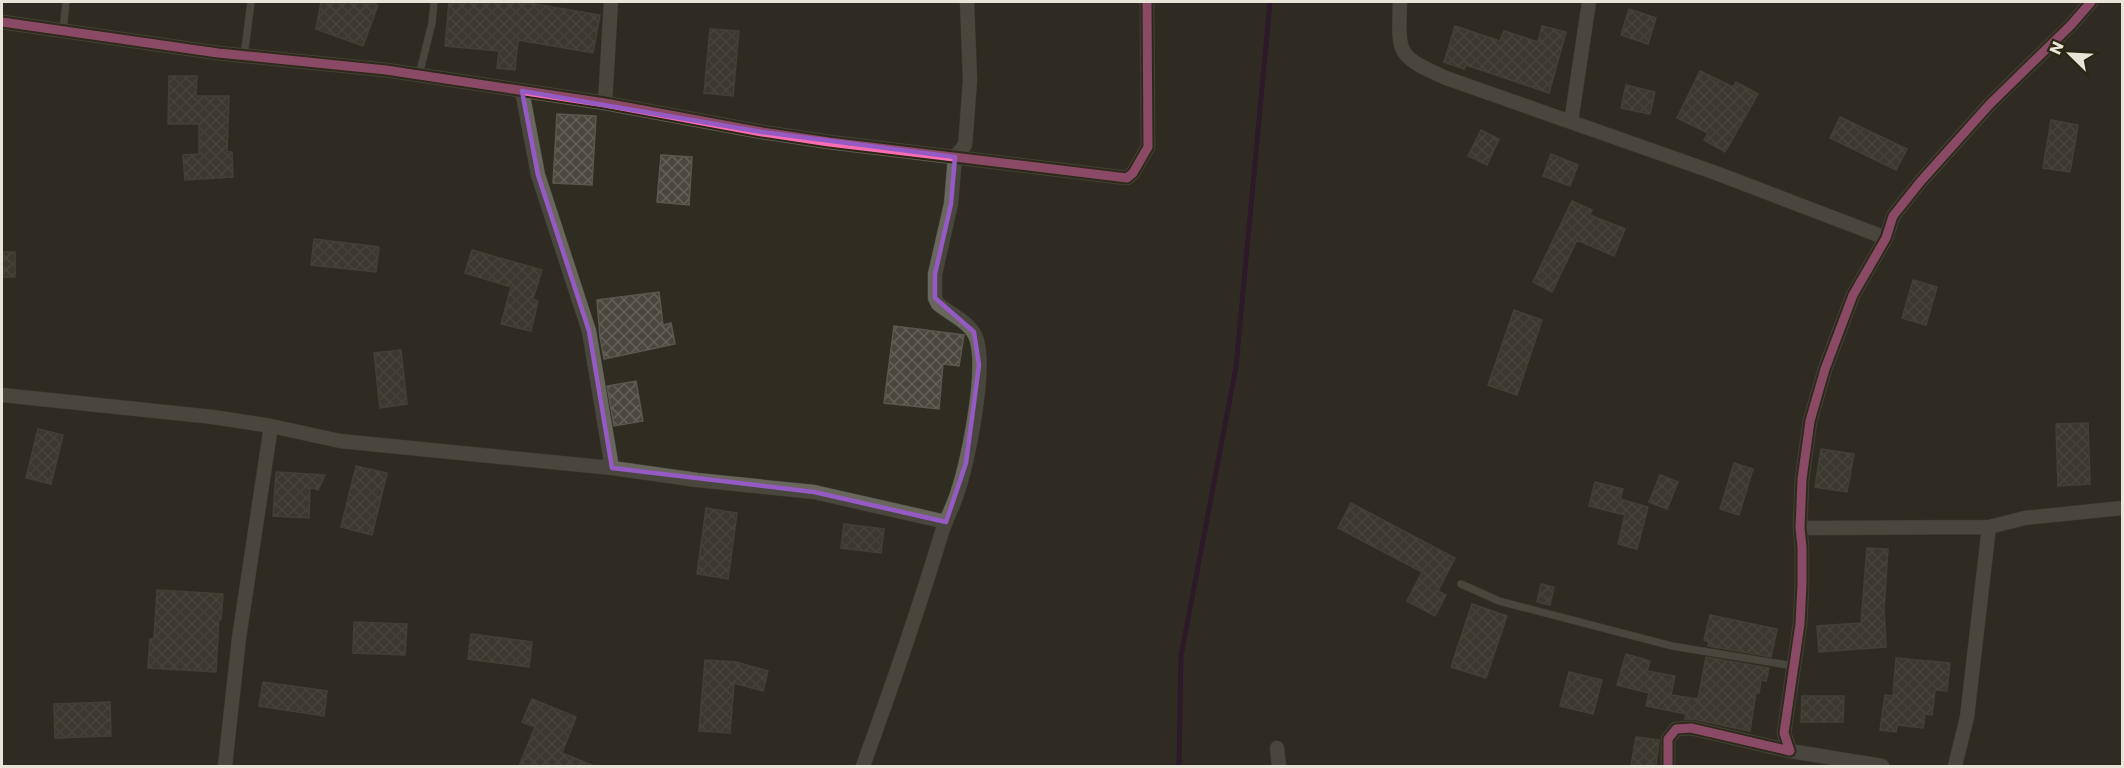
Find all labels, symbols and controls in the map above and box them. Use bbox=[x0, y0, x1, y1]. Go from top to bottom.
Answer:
north arrow bbox=[2040, 24, 2100, 84]
text: N bbox=[2044, 38, 2070, 58]

